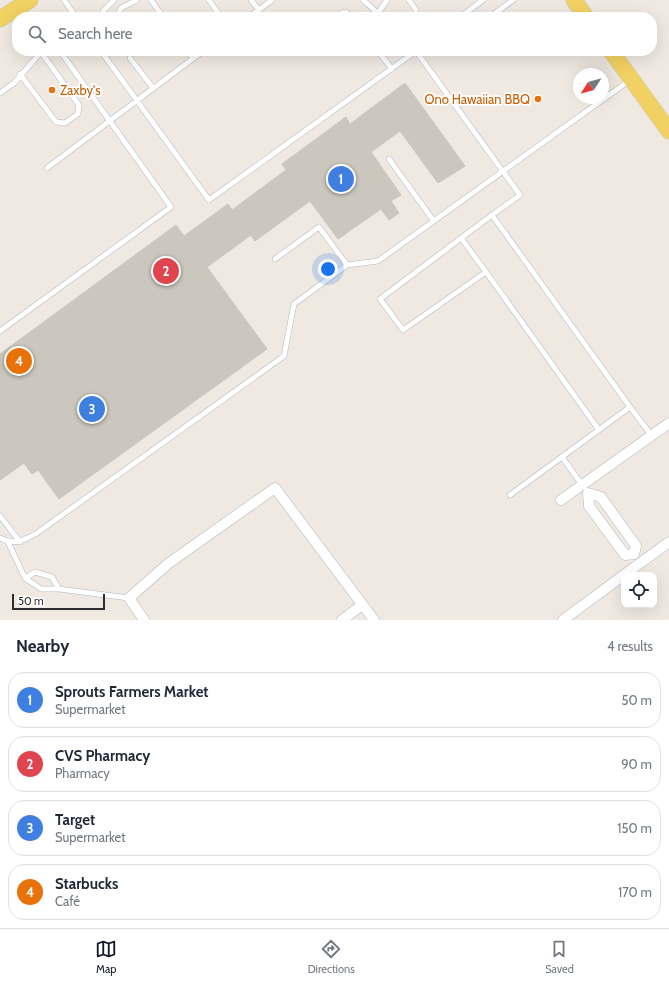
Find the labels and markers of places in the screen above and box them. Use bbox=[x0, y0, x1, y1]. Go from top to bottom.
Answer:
place label: Zaxby's bbox=[60, 82, 101, 98]
marker: Zaxby's bbox=[47, 85, 57, 95]
place label: Ono Hawaiian BBQ bbox=[425, 91, 530, 107]
marker: Ono Hawaiian BBQ bbox=[533, 94, 543, 104]
pin: 1 bbox=[328, 164, 354, 194]
pin: 2 bbox=[153, 256, 179, 286]
pin: 4 bbox=[6, 346, 32, 376]
pin: 3 bbox=[79, 394, 105, 424]

